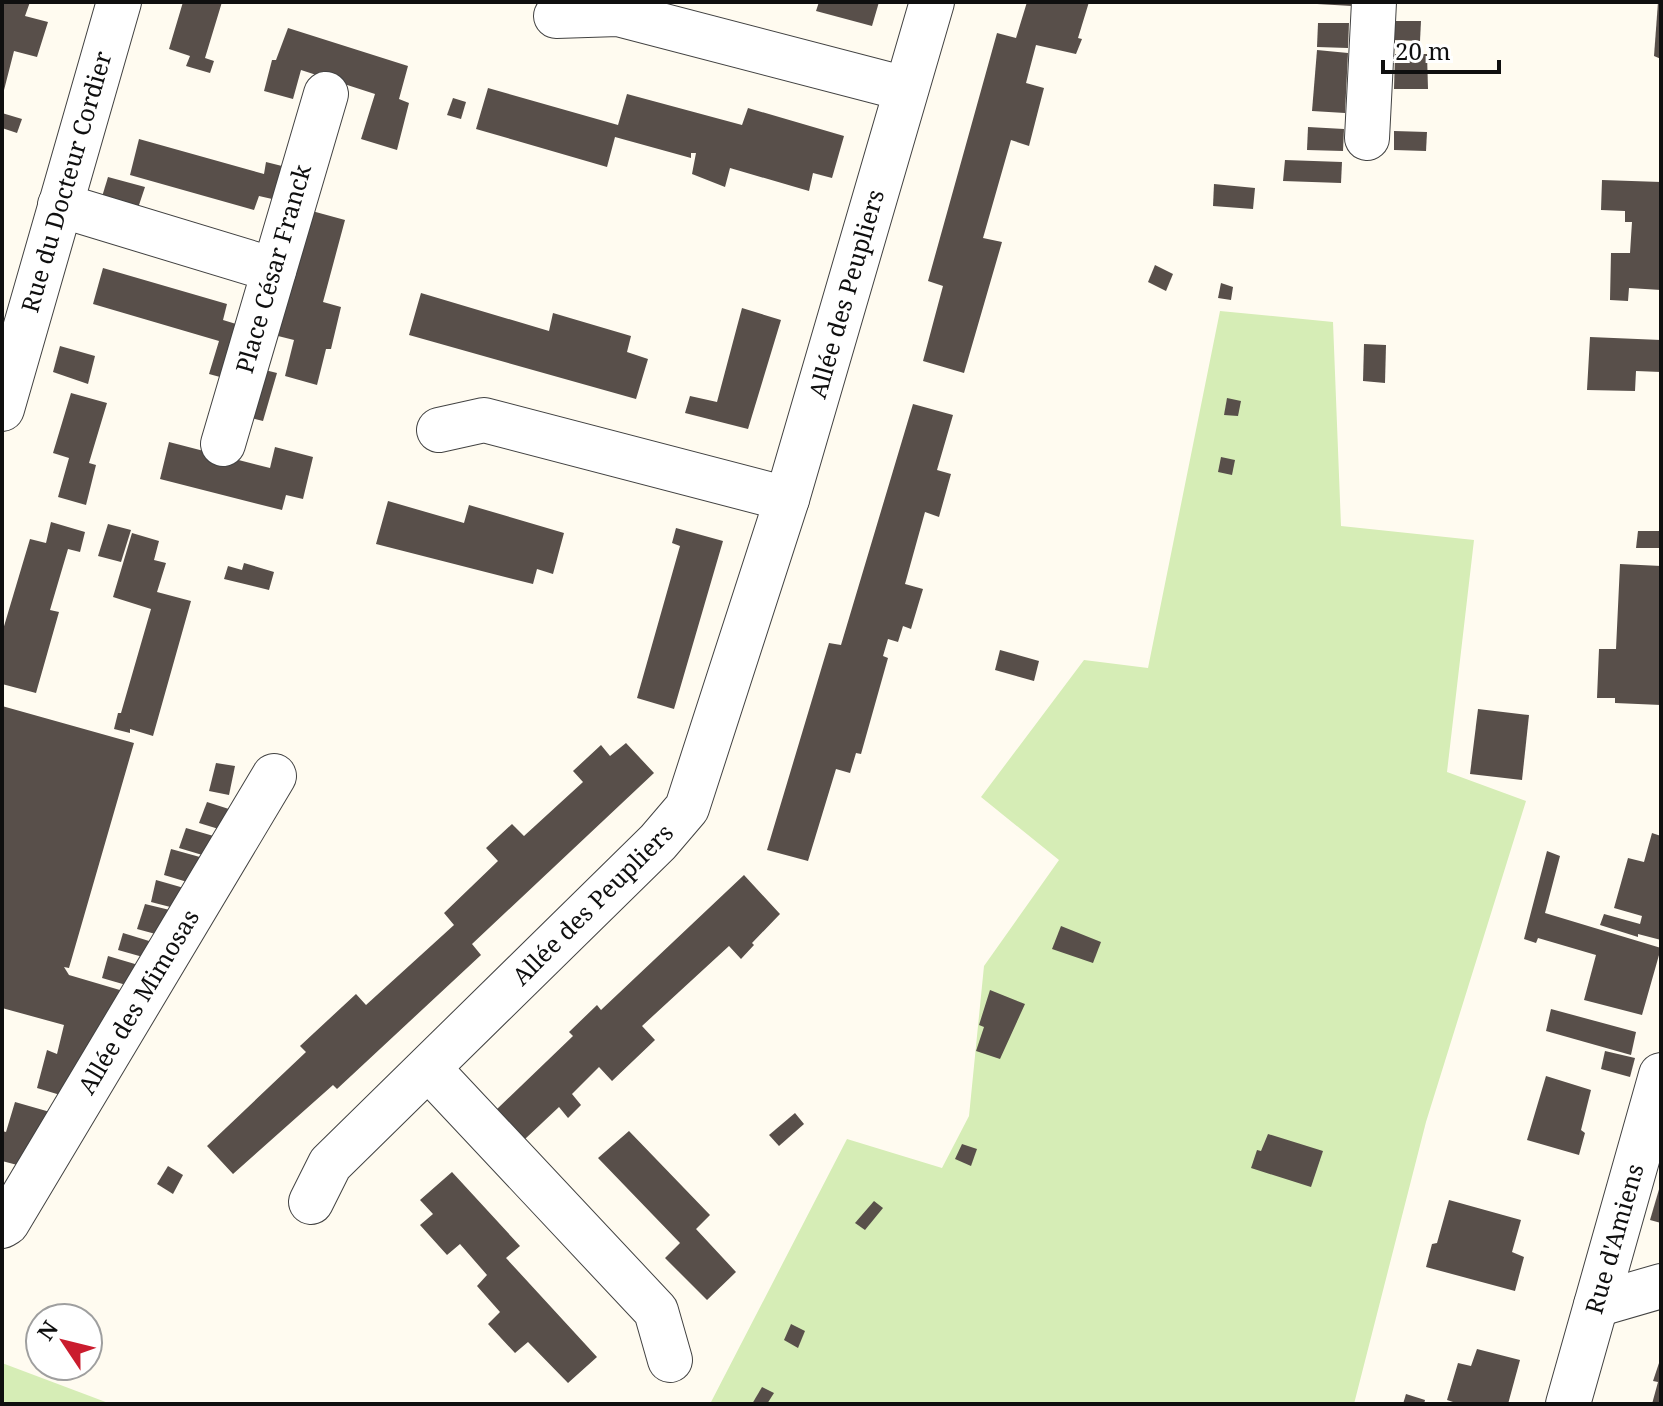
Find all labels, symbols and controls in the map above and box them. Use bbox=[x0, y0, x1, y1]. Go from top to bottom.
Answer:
scale bar bbox=[1383, 24, 1499, 74]
text: 20 m bbox=[1395, 34, 1451, 67]
street label: Rue du Docteur Cordier bbox=[12, 47, 119, 316]
street label: Place César Franck bbox=[227, 159, 318, 377]
street label: Allée des Peupliers bbox=[800, 185, 891, 402]
street label: Allée des Peupliers bbox=[504, 816, 680, 992]
street label: Allée des Mimosas bbox=[69, 903, 206, 1100]
street label: Rue d'Amiens bbox=[1576, 1160, 1651, 1317]
north arrow bbox=[24, 1302, 104, 1382]
text: N bbox=[30, 1314, 64, 1346]

